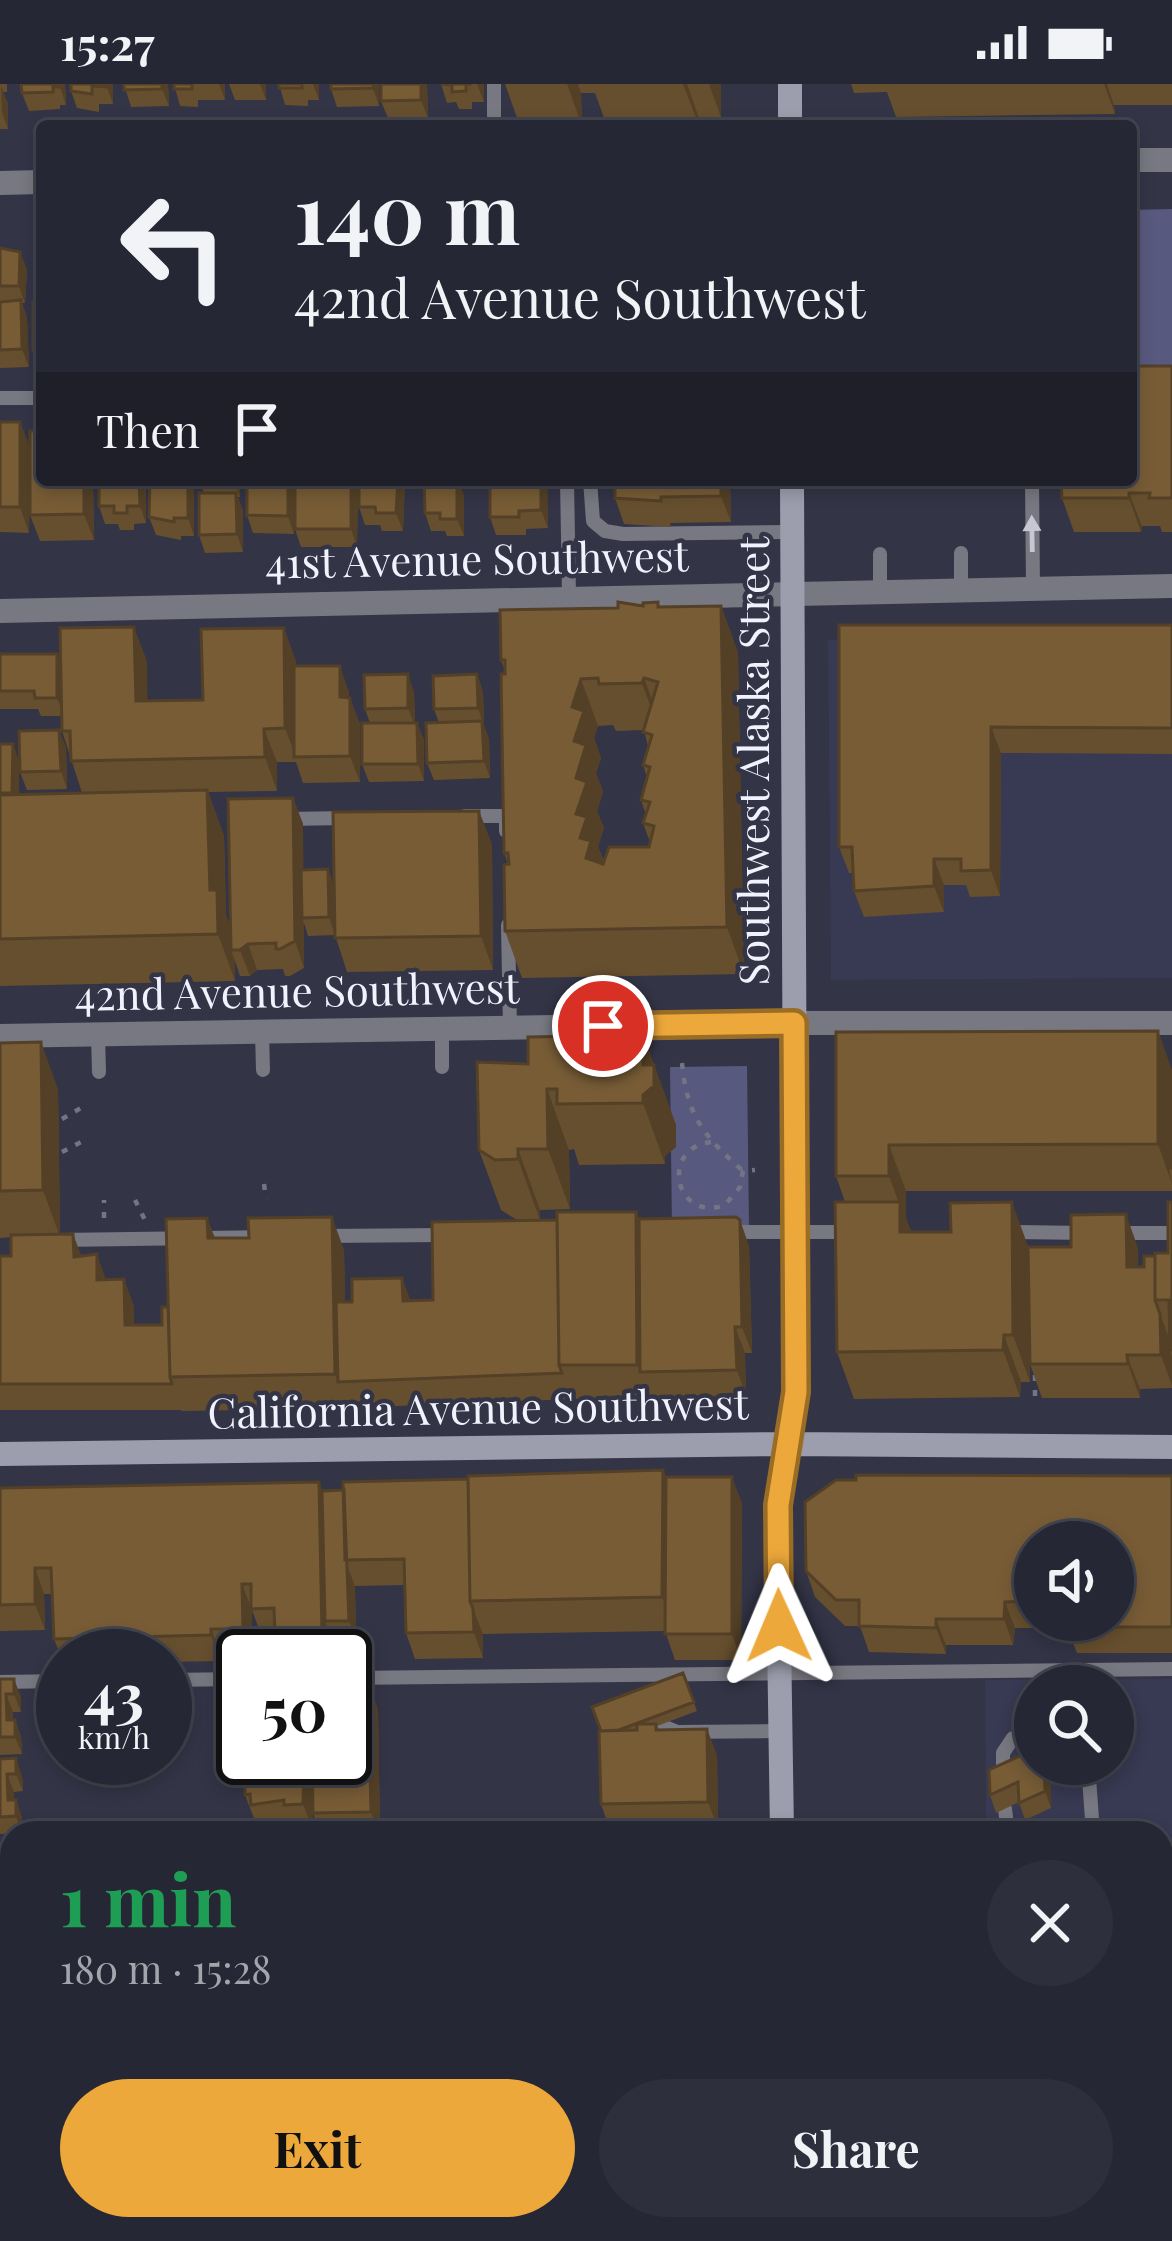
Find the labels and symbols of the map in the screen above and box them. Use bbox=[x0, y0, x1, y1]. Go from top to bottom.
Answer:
one-way arrow bbox=[1023, 514, 1042, 552]
street label: 41st Avenue Southwest bbox=[265, 526, 690, 590]
street label: Southwest Alaska Street bbox=[724, 535, 780, 985]
street label: 42nd Avenue Southwest bbox=[74, 958, 521, 1022]
pin bbox=[552, 975, 654, 1077]
street label: California Avenue Southwest bbox=[207, 1374, 750, 1440]
position arrow bbox=[716, 1563, 842, 1689]
speed limit sign: 50 bbox=[216, 1629, 372, 1785]

